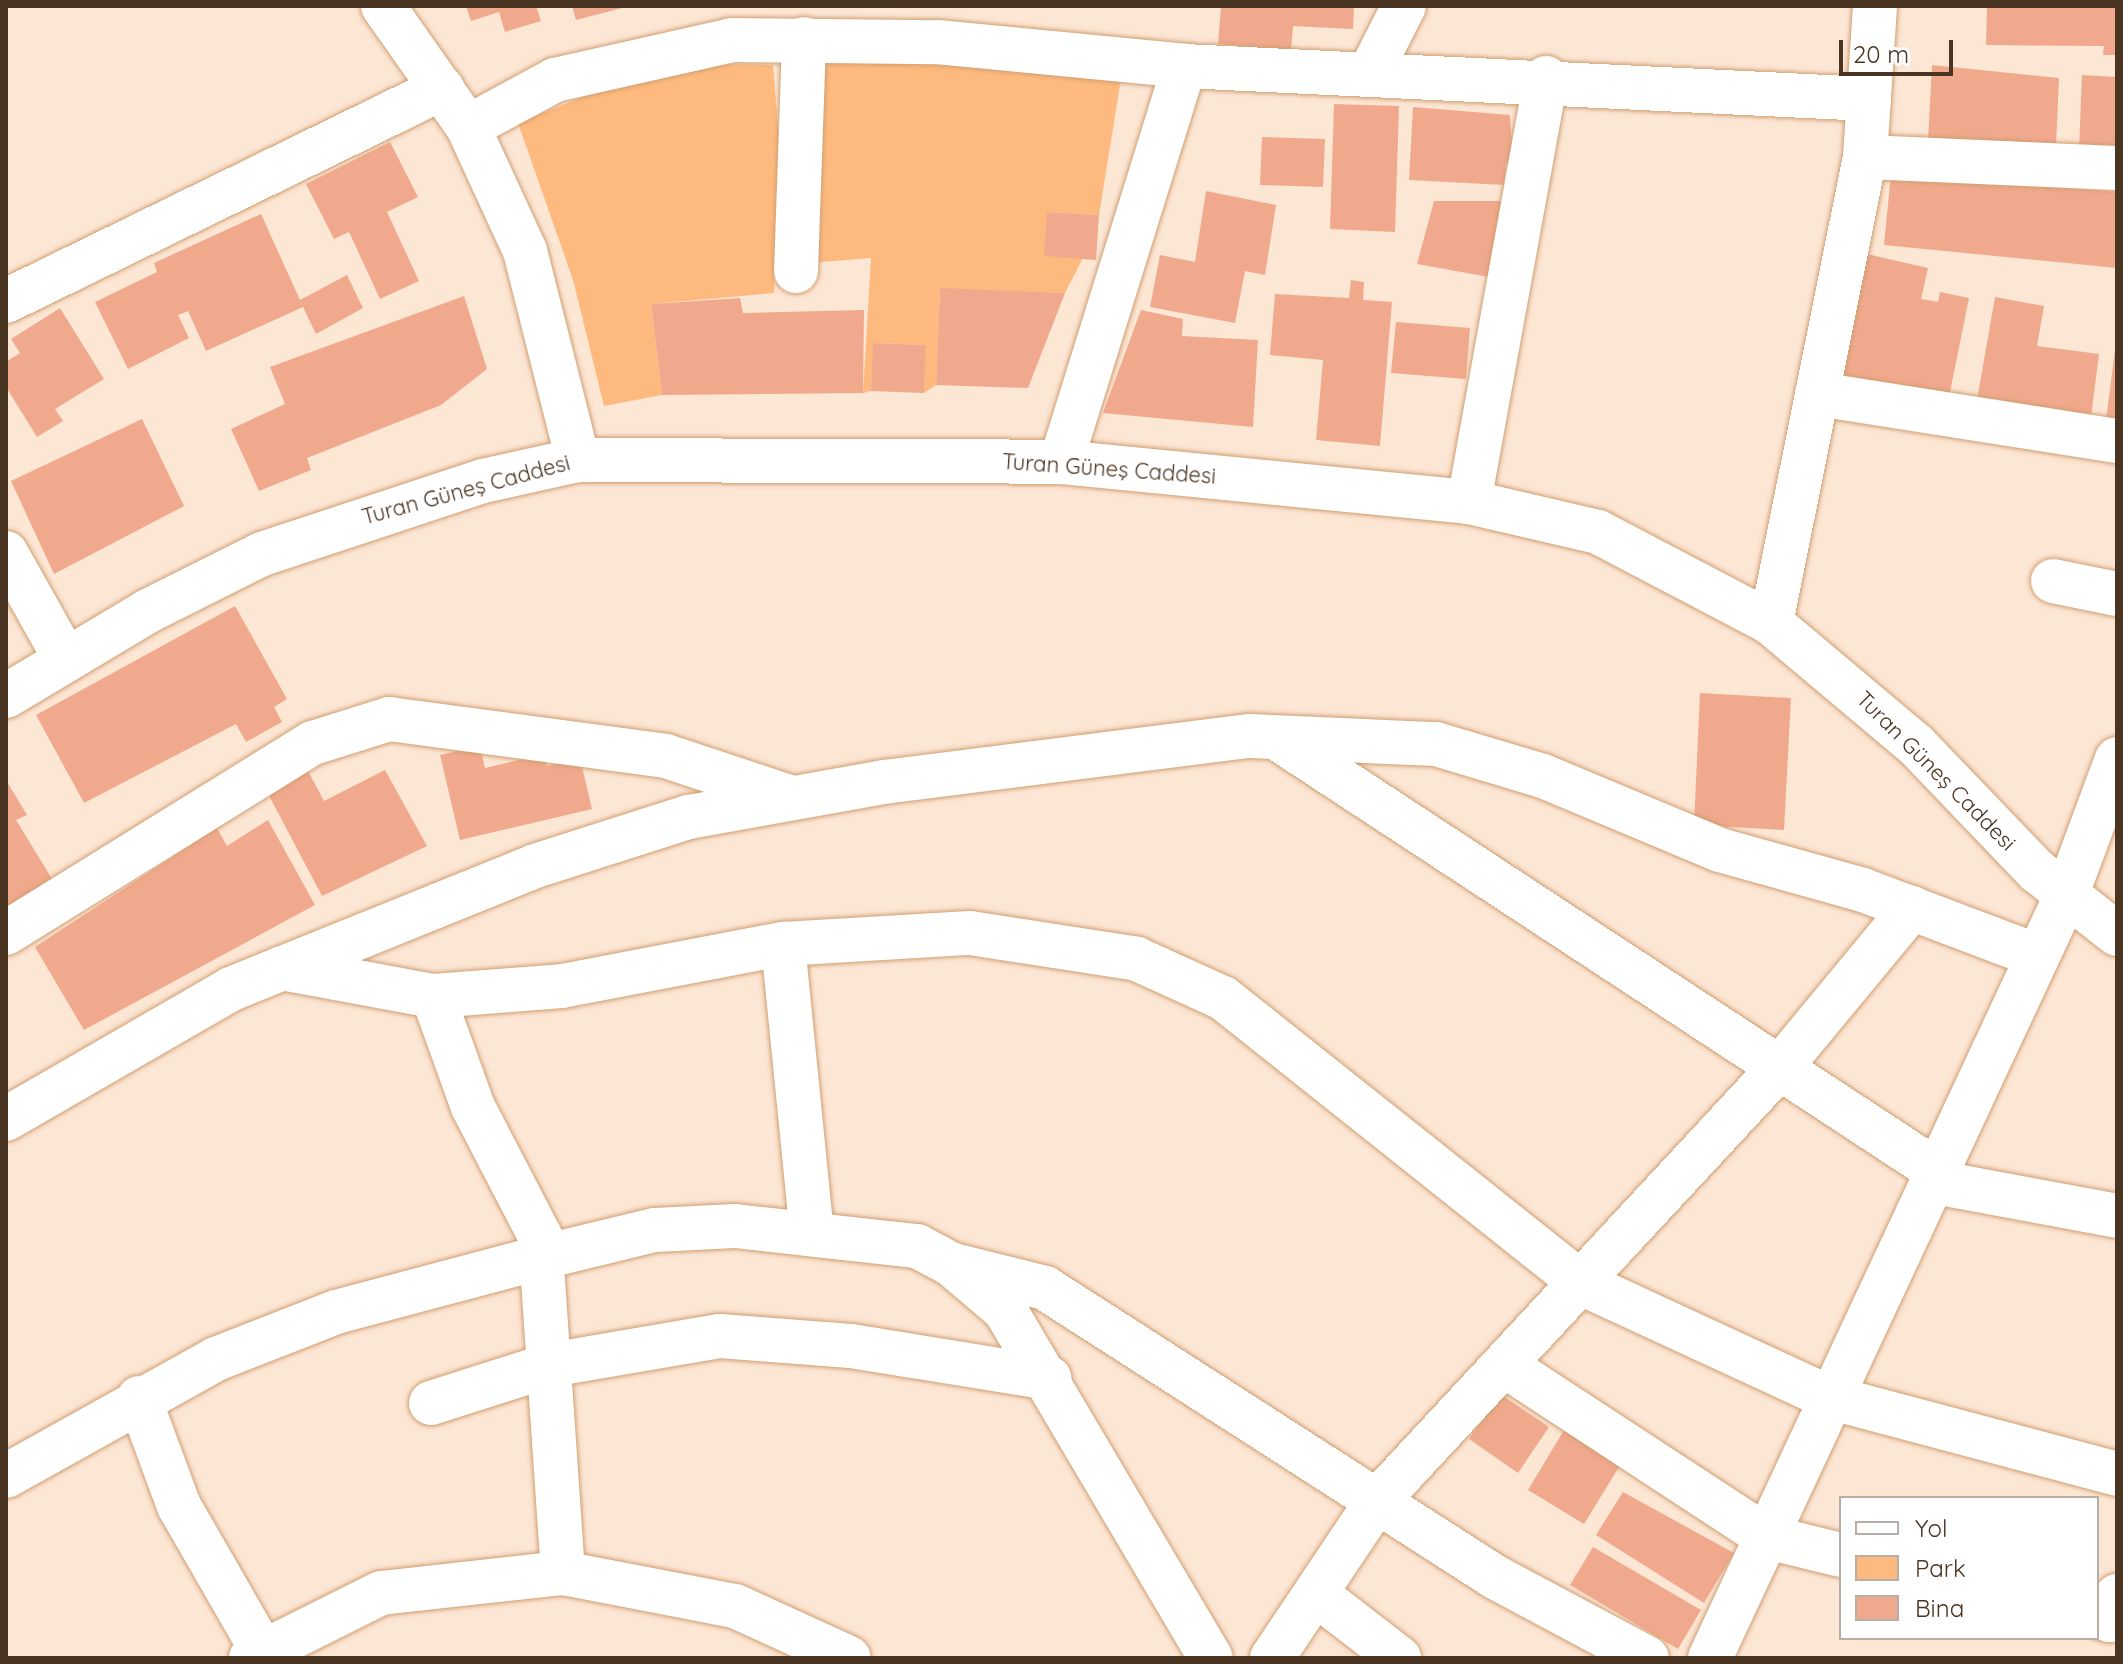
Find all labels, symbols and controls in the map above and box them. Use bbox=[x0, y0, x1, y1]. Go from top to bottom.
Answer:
scale bar bbox=[1843, 24, 1957, 74]
text: 20 m bbox=[1853, 39, 1909, 69]
street label: Turan Güneş Caddesi bbox=[1001, 448, 1217, 490]
street label: Turan Güneş Caddesi bbox=[359, 449, 573, 531]
street label: Turan Güneş Caddesi bbox=[1851, 686, 2021, 856]
legend bbox=[1839, 1496, 2099, 1640]
text: Yol bbox=[1915, 1513, 1947, 1543]
text: Park bbox=[1915, 1553, 1966, 1583]
text: Bina bbox=[1915, 1593, 1964, 1623]

